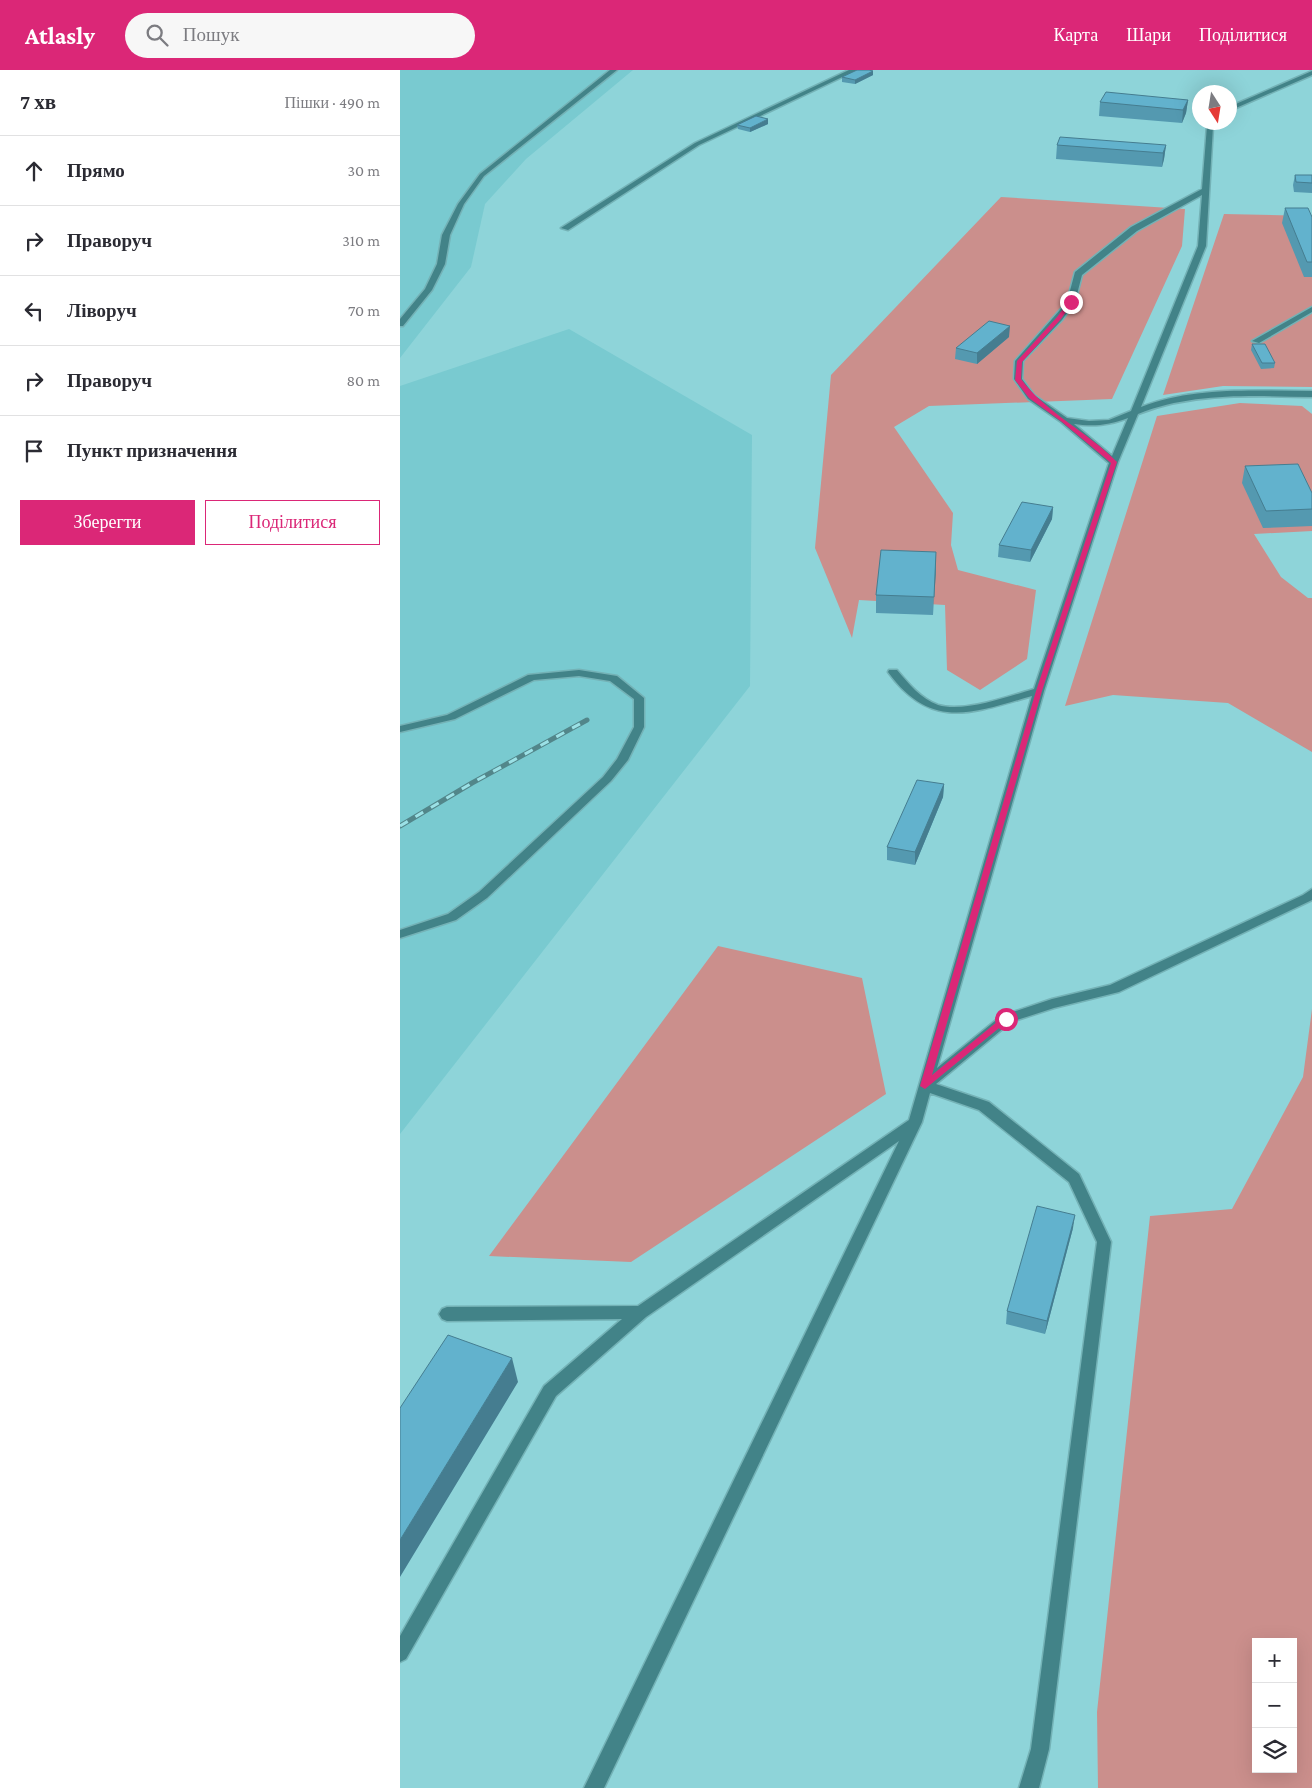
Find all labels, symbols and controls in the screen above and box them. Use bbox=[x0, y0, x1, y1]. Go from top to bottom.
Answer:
search box bbox=[125, 13, 475, 58]
icon: search bbox=[143, 21, 171, 49]
text: Atlasly bbox=[25, 22, 95, 49]
text: Пошук bbox=[183, 24, 239, 45]
text: Карта bbox=[1054, 25, 1098, 45]
text: Шари bbox=[1126, 25, 1171, 45]
text: Поділитися bbox=[1199, 25, 1287, 45]
north arrow bbox=[1192, 85, 1237, 130]
text: 7 хв bbox=[20, 90, 56, 114]
text: Пішки · 490 m bbox=[284, 94, 380, 111]
icon: ahead bbox=[20, 157, 48, 185]
text: Прямо bbox=[67, 160, 125, 181]
text: 30 m bbox=[348, 162, 380, 179]
icon: right bbox=[20, 227, 48, 255]
text: Праворуч bbox=[67, 230, 152, 251]
text: 310 m bbox=[342, 232, 380, 249]
route end bbox=[1060, 291, 1083, 314]
icon: left bbox=[20, 297, 48, 325]
text: Ліворуч bbox=[67, 300, 137, 321]
text: 70 m bbox=[348, 302, 380, 319]
icon: right bbox=[20, 367, 48, 395]
text: Праворуч bbox=[67, 370, 152, 391]
text: 80 m bbox=[346, 372, 380, 389]
icon: arrive bbox=[20, 437, 48, 465]
text: Пункт призначення bbox=[67, 440, 237, 461]
button: Зберегти bbox=[20, 500, 195, 545]
button: Поділитися bbox=[205, 500, 380, 545]
route start bbox=[995, 1008, 1018, 1031]
map controls bbox=[1252, 1638, 1297, 1773]
button: + bbox=[1252, 1638, 1297, 1683]
button: − bbox=[1252, 1683, 1297, 1728]
button: layers bbox=[1252, 1728, 1297, 1773]

